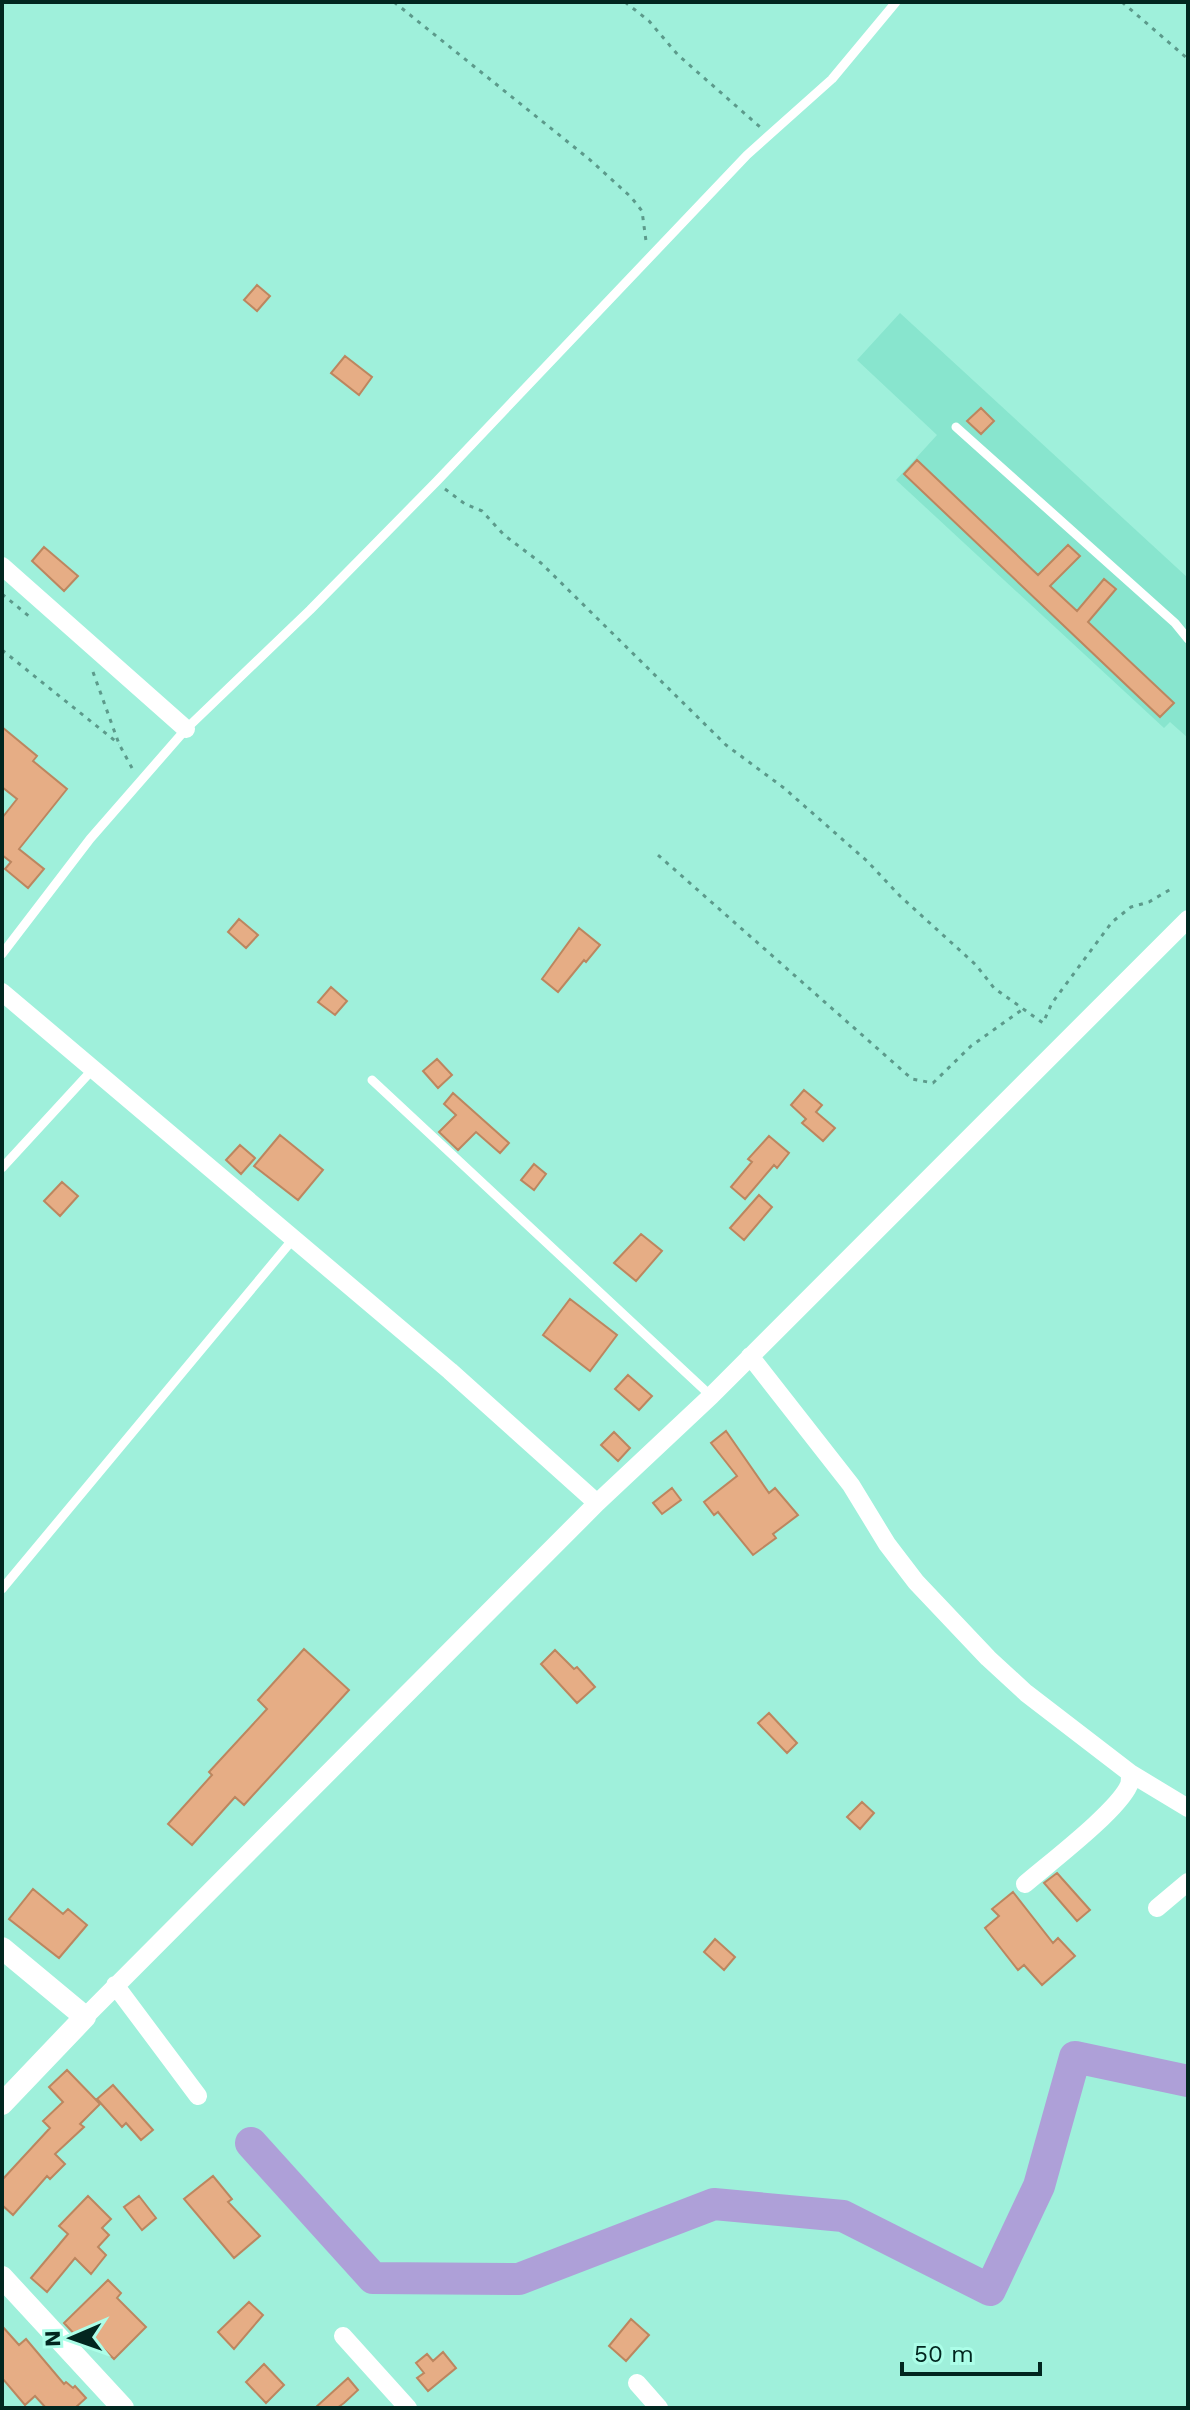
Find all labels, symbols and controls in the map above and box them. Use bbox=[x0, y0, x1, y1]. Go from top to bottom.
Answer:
north arrow bbox=[32, 2298, 112, 2378]
scale bar bbox=[902, 2326, 1040, 2376]
text: N bbox=[40, 2330, 65, 2347]
text: 50 m bbox=[914, 2340, 974, 2368]

